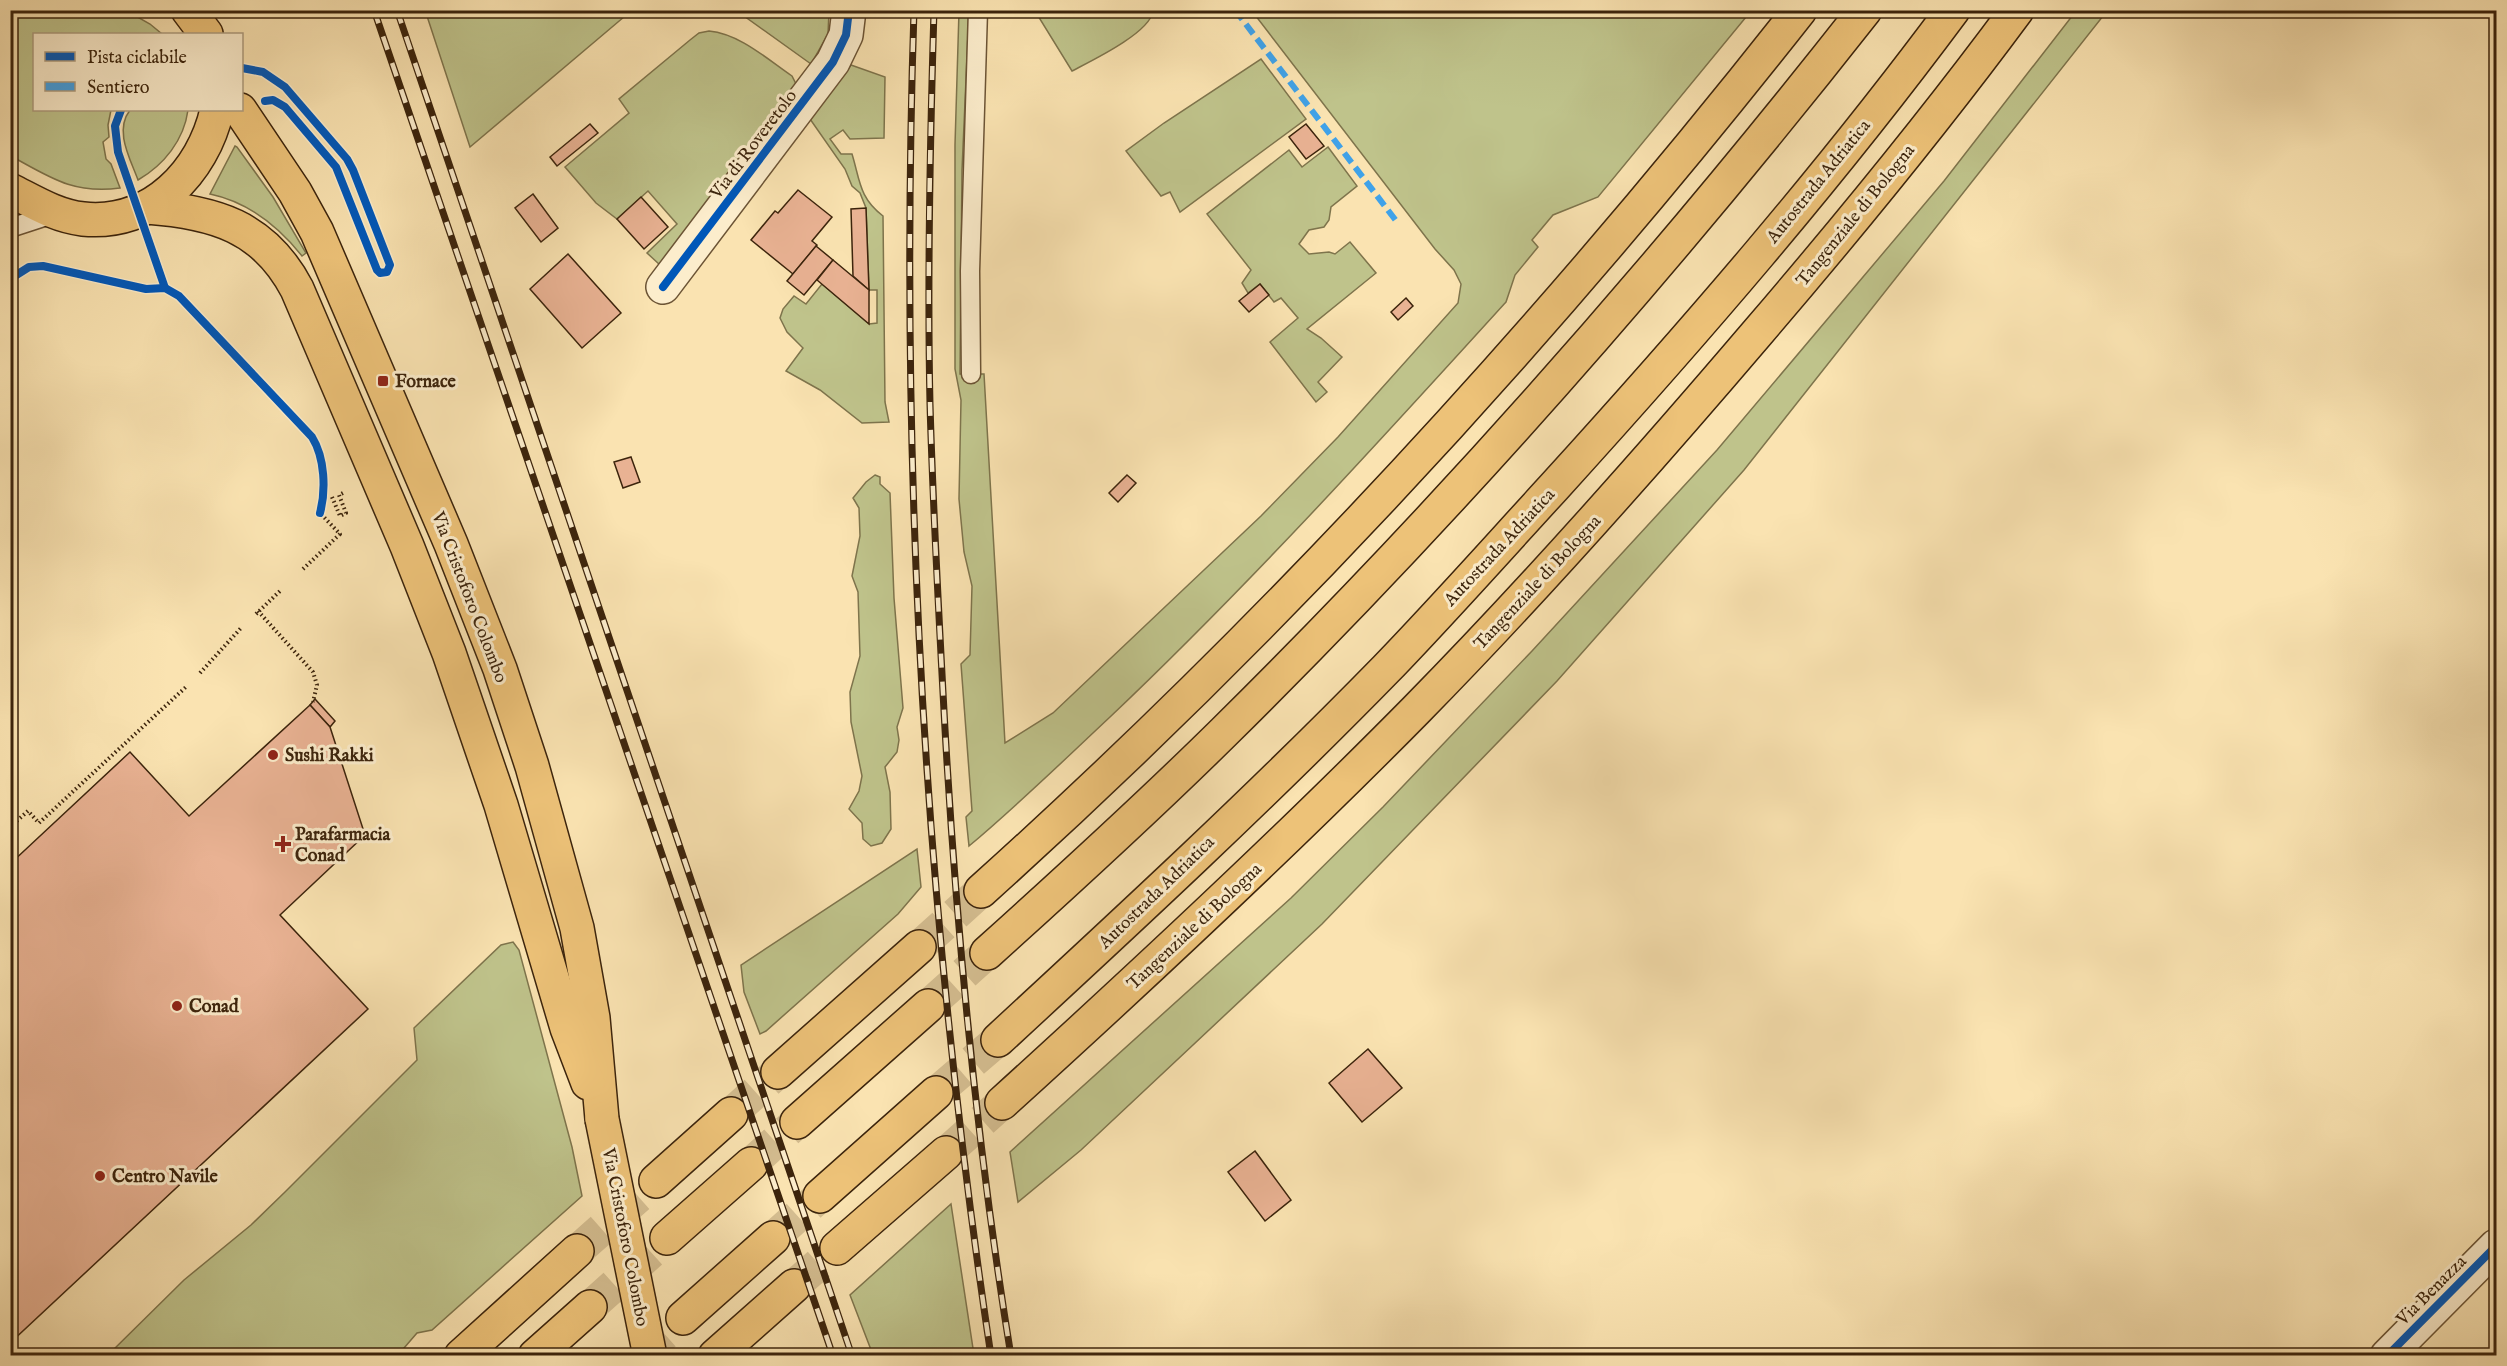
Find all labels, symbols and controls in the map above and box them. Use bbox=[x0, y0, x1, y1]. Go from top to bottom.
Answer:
legend bbox=[33, 33, 243, 111]
text: Pista ciclabile bbox=[87, 47, 187, 70]
text: Sentiero bbox=[87, 77, 150, 100]
street label: Via di Roveretolo bbox=[705, 85, 803, 205]
street label: Autostrada Adriatica bbox=[1761, 115, 1876, 249]
street label: Tangenziale di Bologna bbox=[1792, 140, 1921, 292]
place label: Fornace bbox=[395, 371, 457, 394]
marker: Fornace bbox=[376, 374, 390, 388]
street label: Autostrada Adriatica bbox=[1439, 484, 1561, 613]
street label: Via Cristoforo Colombo bbox=[425, 508, 512, 686]
street label: Tangenziale di Bologna bbox=[1470, 511, 1607, 655]
place label: Sushi Rakki bbox=[285, 745, 374, 768]
marker: Sushi Rakki bbox=[266, 748, 280, 762]
place label: Parafarmacia Conad bbox=[295, 824, 392, 868]
street label: Autostrada Adriatica bbox=[1093, 832, 1220, 955]
marker: Parafarmacia Conad bbox=[276, 837, 290, 851]
street label: Tangenziale di Bologna bbox=[1123, 858, 1267, 996]
place label: Conad bbox=[189, 996, 239, 1019]
marker: Conad bbox=[170, 999, 184, 1013]
street label: Via Cristoforo Colombo bbox=[596, 1145, 653, 1329]
place label: Centro Navile bbox=[112, 1166, 218, 1189]
marker: Centro Navile bbox=[93, 1169, 107, 1183]
street label: Via Benazza bbox=[2391, 1251, 2472, 1332]

